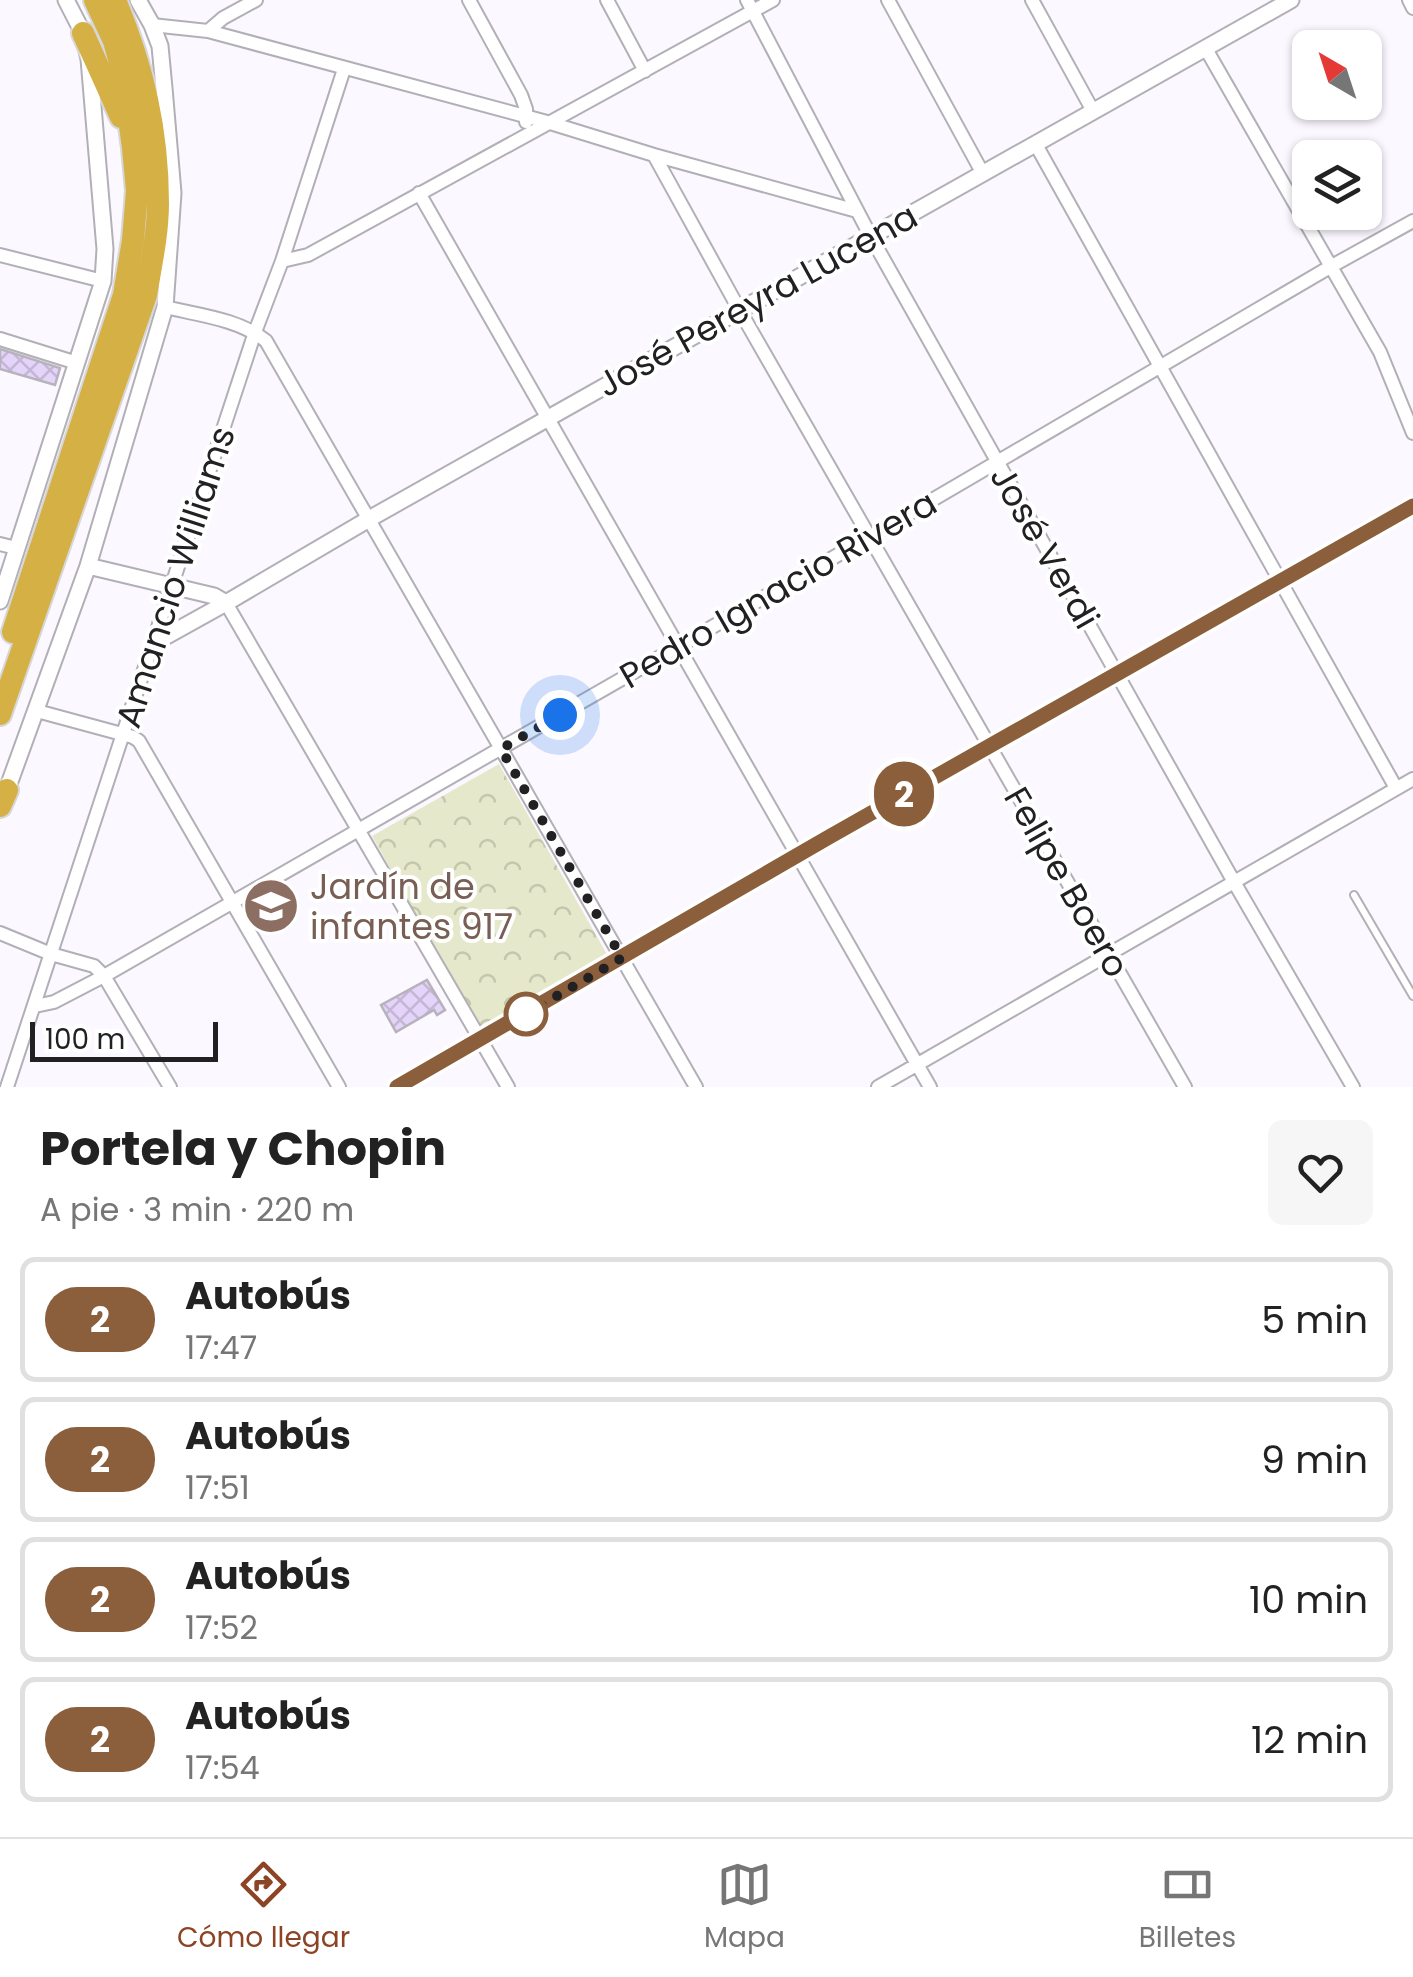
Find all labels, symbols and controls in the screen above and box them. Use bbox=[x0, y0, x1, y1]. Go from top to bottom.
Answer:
north arrow bbox=[1292, 30, 1382, 120]
map controls bbox=[1292, 30, 1382, 230]
button: layers bbox=[1292, 140, 1382, 230]
street label: José Pereyra Lucena bbox=[588, 191, 926, 409]
street label: Amancio Williams bbox=[103, 420, 247, 734]
street label: José Verdi bbox=[979, 456, 1111, 638]
street label: Pedro Ignacio Rivera bbox=[611, 478, 945, 700]
your location bbox=[535, 690, 585, 740]
line badge: 2 bbox=[872, 762, 936, 826]
text: 2 bbox=[894, 770, 914, 819]
street label: Felipe Boero bbox=[993, 778, 1141, 986]
place label: Jardín de infantes 917 bbox=[310, 862, 513, 951]
school or university icon: Jardín de infantes 917 bbox=[241, 876, 301, 936]
unlabelled marker bbox=[505, 993, 547, 1035]
scale bar bbox=[30, 1017, 218, 1062]
text: 100 m bbox=[45, 1020, 125, 1059]
text: Portela y Chopin bbox=[40, 1115, 446, 1182]
button: heart bbox=[1268, 1120, 1373, 1225]
text: A pie · 3 min · 220 m bbox=[40, 1187, 354, 1232]
text: Autobús bbox=[185, 1269, 351, 1322]
text: 5 min bbox=[1261, 1293, 1368, 1346]
text: 2 bbox=[90, 1295, 110, 1344]
text: 17:47 bbox=[185, 1325, 257, 1370]
text: Autobús bbox=[185, 1409, 351, 1462]
text: 9 min bbox=[1261, 1433, 1368, 1486]
text: 2 bbox=[90, 1435, 110, 1484]
text: 17:51 bbox=[185, 1465, 250, 1510]
text: Autobús bbox=[185, 1549, 351, 1602]
text: 10 min bbox=[1249, 1573, 1368, 1626]
text: 2 bbox=[90, 1575, 110, 1624]
text: 17:52 bbox=[185, 1605, 258, 1650]
text: Autobús bbox=[185, 1689, 351, 1742]
text: 12 min bbox=[1251, 1713, 1368, 1766]
text: 2 bbox=[90, 1715, 110, 1764]
text: 17:54 bbox=[185, 1745, 260, 1790]
tab: Cómo llegar bbox=[177, 1857, 350, 1959]
tab: Mapa bbox=[704, 1857, 785, 1959]
tab: Billetes bbox=[1139, 1857, 1236, 1959]

